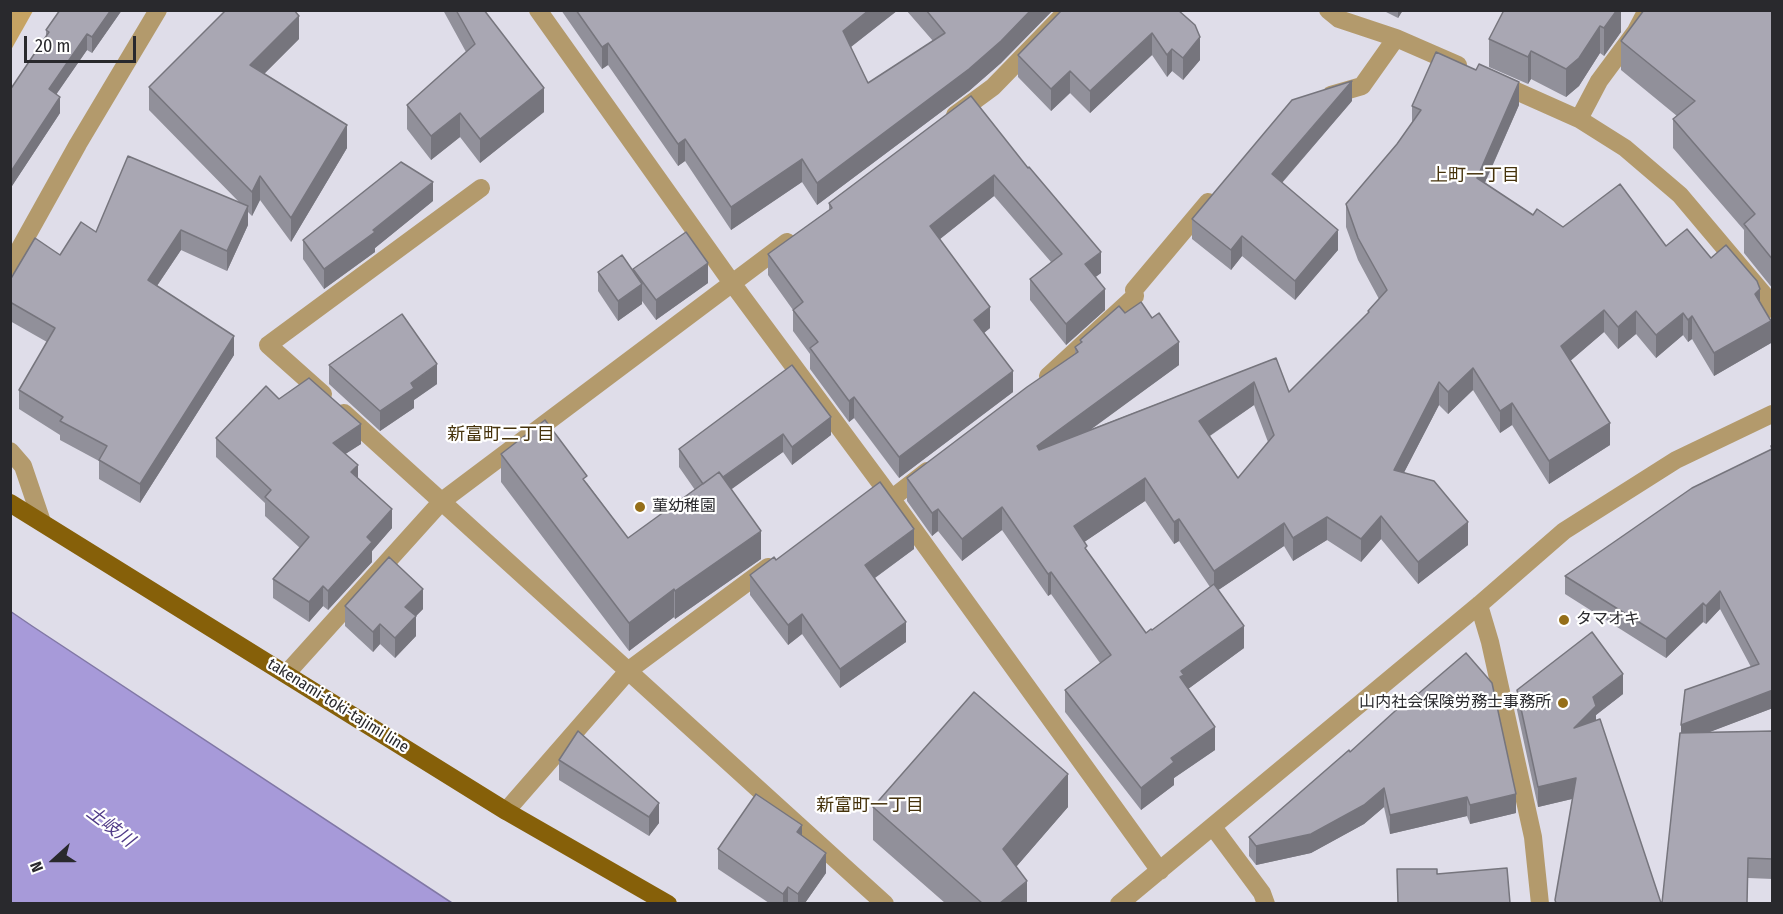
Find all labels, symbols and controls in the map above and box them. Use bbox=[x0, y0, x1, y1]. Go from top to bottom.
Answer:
scale bar bbox=[27, 24, 140, 62]
text: 20 m bbox=[35, 35, 70, 57]
district label: 上町一丁目 bbox=[1430, 165, 1520, 187]
district label: 新富町二丁目 bbox=[447, 424, 555, 446]
place label: 菫幼稚園 bbox=[652, 497, 716, 517]
marker: 菫幼稚園 bbox=[633, 500, 647, 514]
place label: タマオキ bbox=[1576, 610, 1640, 630]
marker: タマオキ bbox=[1557, 613, 1571, 627]
street label: takenami-toki-tajimi line bbox=[264, 655, 412, 757]
place label: 山内社会保険労務士事務所 bbox=[1359, 693, 1551, 713]
marker: 山内社会保険労務士事務所 bbox=[1556, 696, 1570, 710]
district label: 新富町一丁目 bbox=[816, 795, 924, 817]
water label: 土岐川 bbox=[82, 802, 138, 852]
north arrow bbox=[24, 830, 84, 890]
text: N bbox=[26, 859, 47, 875]

